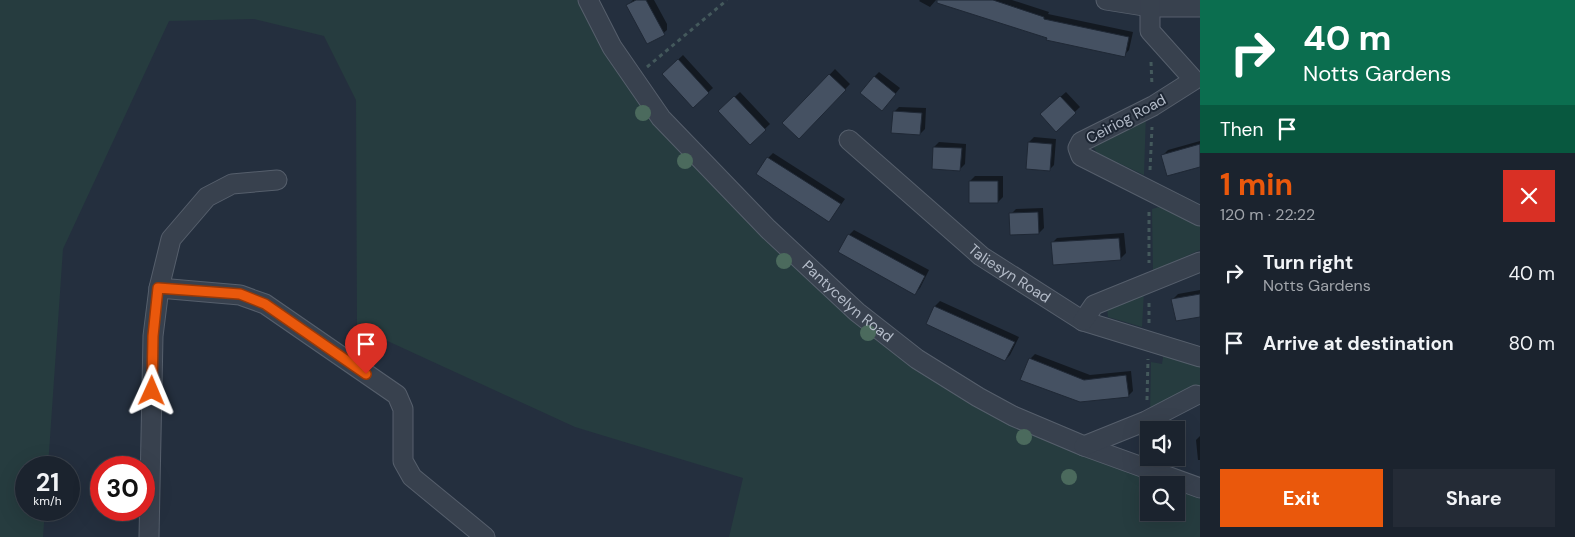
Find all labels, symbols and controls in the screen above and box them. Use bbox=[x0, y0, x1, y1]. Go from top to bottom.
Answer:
text: 40 m bbox=[1303, 15, 1392, 61]
icon: right bbox=[1220, 20, 1285, 85]
text: Notts Gardens bbox=[1303, 59, 1451, 88]
street label: Ceiriog Road bbox=[1083, 90, 1169, 148]
icon: arrive bbox=[1273, 115, 1301, 143]
text: Then bbox=[1220, 117, 1263, 142]
text: 1 min bbox=[1220, 165, 1293, 204]
button: close bbox=[1503, 170, 1555, 222]
text: 120 m · 22:22 bbox=[1220, 204, 1315, 225]
street label: Taliesyn Road bbox=[964, 239, 1054, 308]
text: Turn right bbox=[1263, 250, 1353, 275]
street label: Pantycelyn Road bbox=[798, 256, 898, 347]
icon: right bbox=[1220, 259, 1248, 287]
text: 40 m bbox=[1508, 261, 1555, 286]
text: Notts Gardens bbox=[1263, 275, 1371, 296]
pin bbox=[345, 323, 387, 374]
icon: arrive bbox=[1220, 329, 1248, 357]
icon: arrive bbox=[352, 330, 380, 358]
text: Arrive at destination bbox=[1263, 331, 1454, 356]
text: 80 m bbox=[1508, 331, 1555, 356]
position arrow bbox=[125, 364, 177, 416]
map controls bbox=[1140, 421, 1185, 521]
button: sound bbox=[1140, 421, 1185, 466]
speed limit sign: 30 bbox=[90, 456, 155, 521]
text: 21 bbox=[36, 466, 59, 499]
button: Exit bbox=[1220, 469, 1383, 527]
button: Share bbox=[1393, 469, 1555, 527]
button: search bbox=[1140, 476, 1185, 521]
text: km/h bbox=[33, 493, 62, 509]

